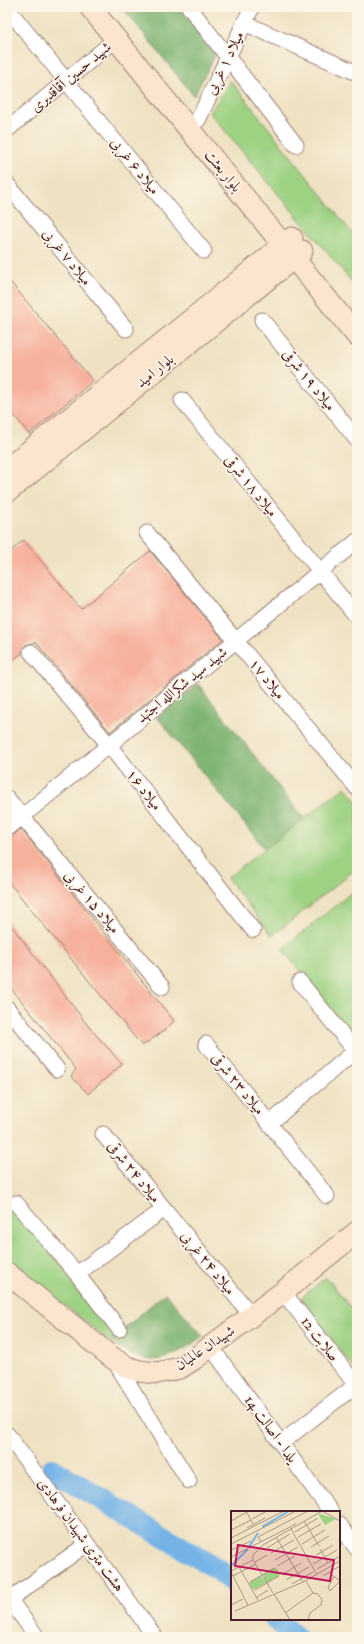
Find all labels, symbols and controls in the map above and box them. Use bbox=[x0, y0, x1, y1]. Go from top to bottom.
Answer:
street label: میلاد ۱ غربی bbox=[201, 28, 249, 98]
street label: شهید حسین آقاقدیری bbox=[27, 38, 115, 116]
street label: میلاد ۶ غربی bbox=[105, 133, 164, 199]
street label: بلوار بعثت bbox=[200, 146, 246, 196]
street label: میلاد ۷ غربی bbox=[37, 224, 96, 290]
street label: میلاد ۱۹ شرقی bbox=[278, 345, 340, 415]
street label: بلوار امید bbox=[132, 350, 178, 392]
street label: میلاد ۱۸ شرقی bbox=[220, 451, 282, 521]
street label: شهید سید شکرالله اجتهد bbox=[133, 643, 231, 727]
street label: میلاد ۱۷ bbox=[245, 655, 289, 703]
street label: میلاد ۱۶ bbox=[122, 765, 166, 815]
street label: میلاد ۱۵ غربی bbox=[59, 866, 124, 938]
street label: میلاد ۲۳ شرقی bbox=[207, 1049, 269, 1119]
street label: میلاد ۲۴ شرقی bbox=[103, 1137, 165, 1207]
street label: میلاد ۲۴ غربی bbox=[176, 1227, 240, 1300]
street label: صلابت 12 bbox=[296, 1313, 344, 1365]
street label: شهیدان عالمیان bbox=[171, 1321, 239, 1375]
street label: یلدا - اصالت 14 bbox=[240, 1391, 303, 1468]
street label: هشت متری شهیدان فرهادی bbox=[33, 1474, 129, 1596]
inset map bbox=[231, 1511, 340, 1620]

